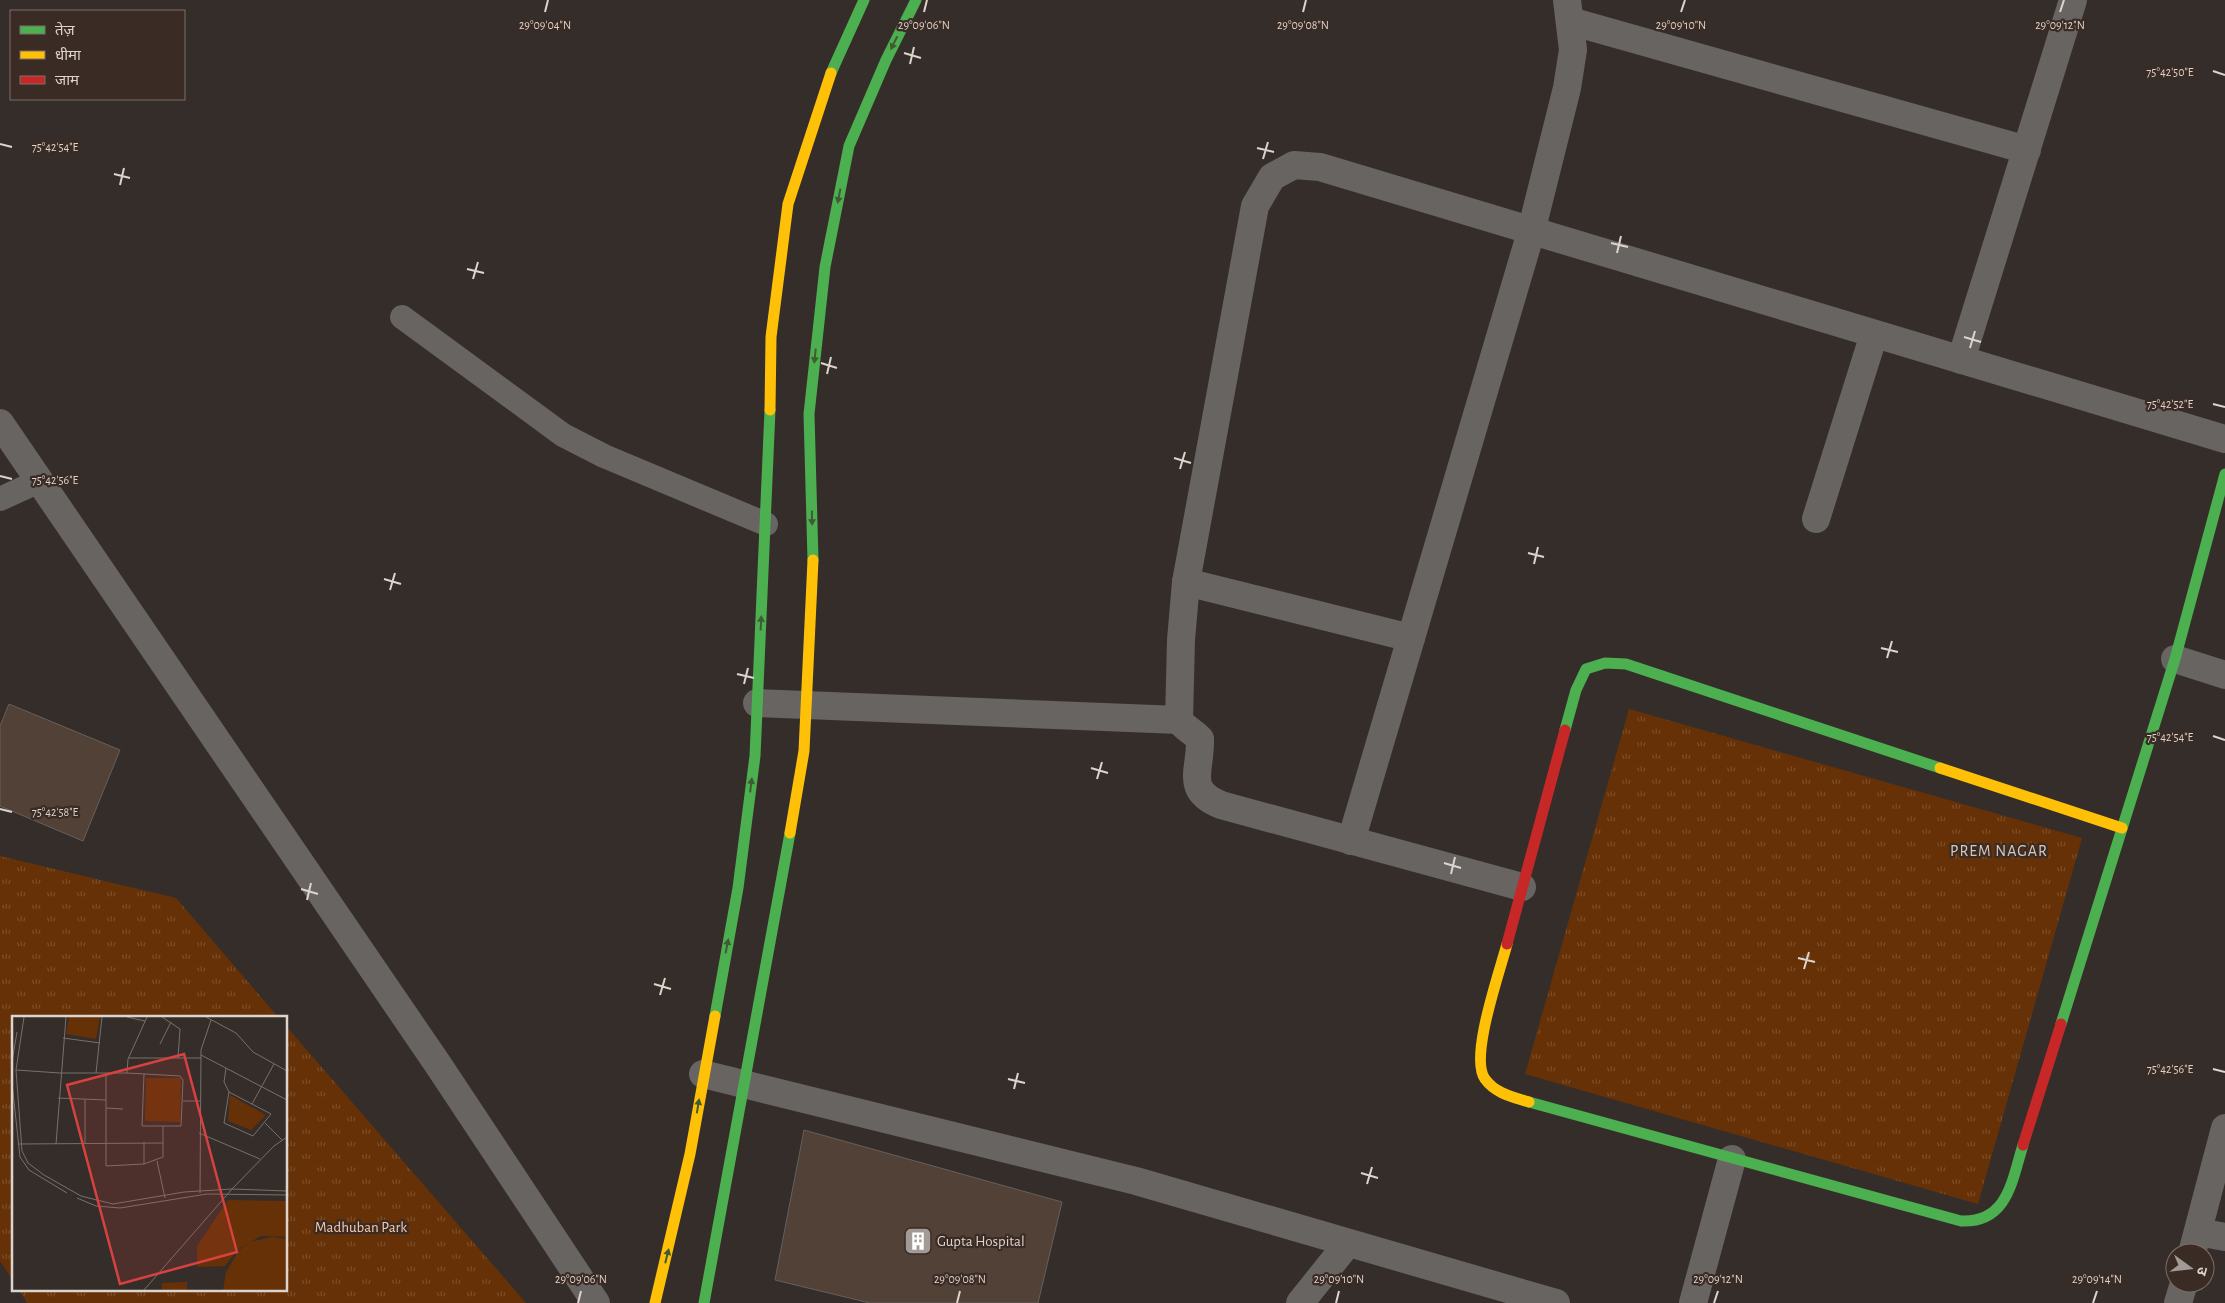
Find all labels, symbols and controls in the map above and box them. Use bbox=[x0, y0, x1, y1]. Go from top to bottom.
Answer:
legend bbox=[10, 10, 185, 100]
text: 29°09'04"N bbox=[519, 19, 571, 31]
text: 29°09'06"N bbox=[898, 19, 950, 31]
text: 29°09'08"N bbox=[1277, 19, 1329, 31]
text: 29°09'10"N bbox=[1656, 19, 1706, 31]
text: 29°09'12"N bbox=[2035, 19, 2085, 31]
text: तेज़ bbox=[55, 21, 76, 38]
one-way arrow bbox=[890, 36, 898, 51]
text: धीमा bbox=[55, 47, 82, 63]
text: 75°42'50"E bbox=[2146, 66, 2194, 78]
text: जाम bbox=[55, 73, 80, 88]
text: 75°42'54"E bbox=[32, 141, 79, 153]
one-way arrow bbox=[835, 188, 843, 204]
one-way arrow bbox=[811, 348, 819, 364]
text: 75°42'52"E bbox=[2147, 398, 2193, 410]
text: 75°42'56"E bbox=[32, 474, 78, 486]
one-way arrow bbox=[808, 510, 816, 526]
one-way arrow bbox=[757, 615, 765, 631]
text: 75°42'54"E bbox=[2147, 731, 2194, 743]
one-way arrow bbox=[747, 777, 755, 793]
text: 75°42'58"E bbox=[32, 806, 79, 818]
district label: PREM NAGAR bbox=[1950, 843, 2048, 859]
one-way arrow bbox=[724, 938, 732, 954]
inset map bbox=[12, 1016, 288, 1290]
text: 75°42'56"E bbox=[2147, 1063, 2193, 1075]
one-way arrow bbox=[695, 1098, 703, 1114]
park label: Madhuban Park bbox=[315, 1220, 407, 1235]
building icon: Gupta Hospital bbox=[903, 1226, 933, 1256]
place label: Gupta Hospital bbox=[937, 1234, 1025, 1249]
north arrow bbox=[2165, 1243, 2215, 1293]
one-way arrow bbox=[663, 1248, 671, 1263]
text: उ bbox=[2194, 1265, 2209, 1278]
text: 29°09'06"N bbox=[555, 1273, 607, 1285]
text: 29°09'08"N bbox=[934, 1273, 986, 1285]
text: 29°09'10"N bbox=[1314, 1273, 1364, 1285]
text: 29°09'12"N bbox=[1693, 1273, 1743, 1285]
text: 29°09'14"N bbox=[2072, 1273, 2122, 1285]

